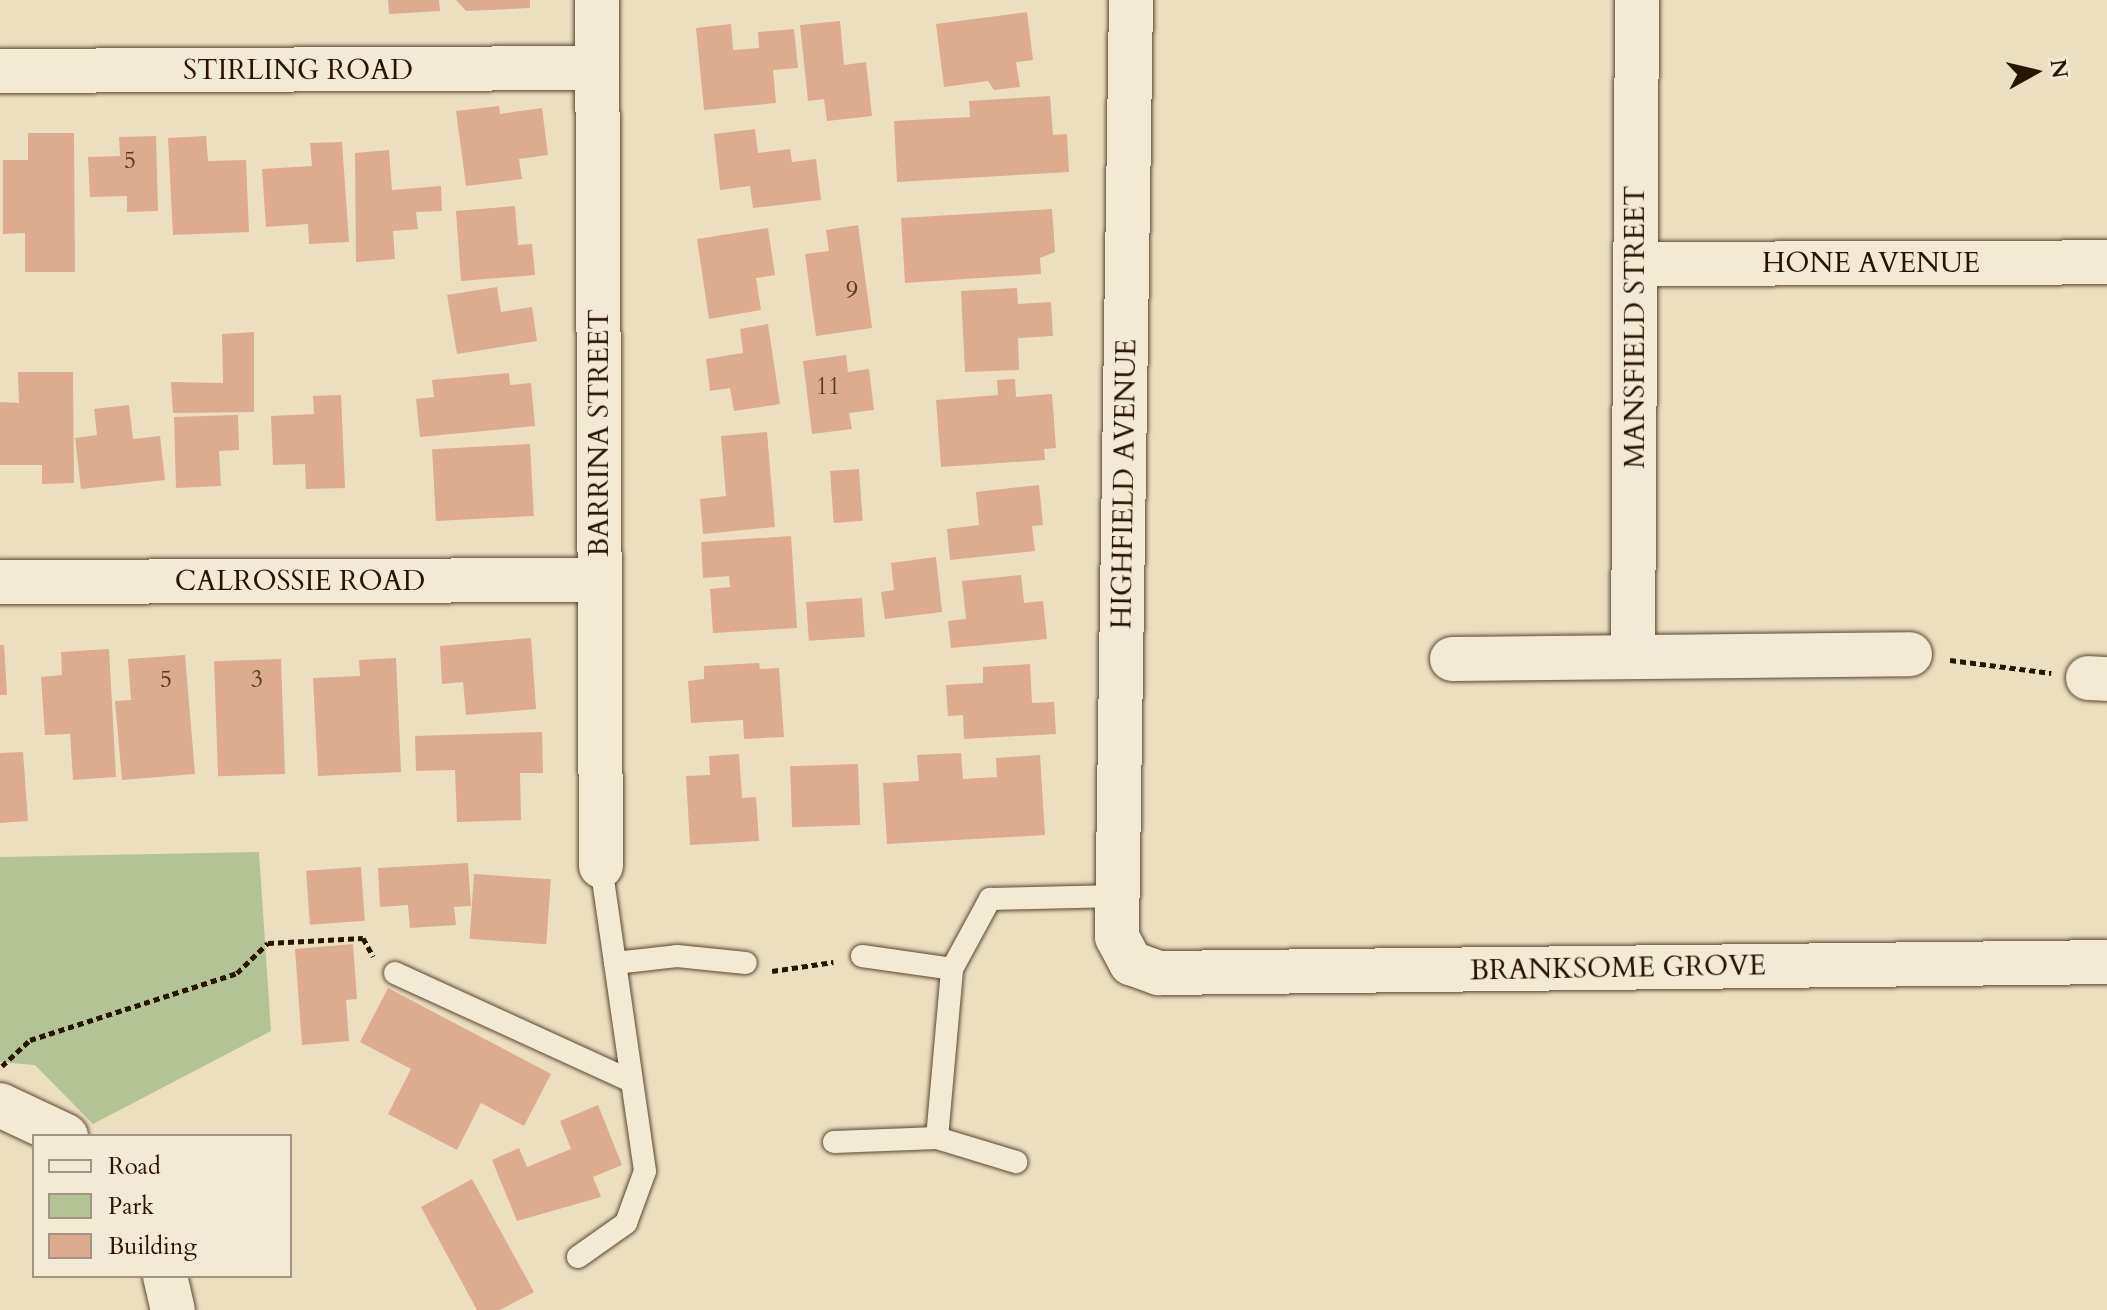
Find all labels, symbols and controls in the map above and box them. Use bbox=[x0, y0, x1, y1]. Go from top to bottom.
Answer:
north arrow bbox=[1995, 32, 2075, 112]
street label: STIRLING ROAD bbox=[183, 53, 413, 87]
text: N bbox=[2043, 57, 2075, 80]
house number: 5 bbox=[124, 147, 136, 175]
street label: MANSFIELD STREET bbox=[1618, 185, 1652, 469]
street label: HONE AVENUE bbox=[1762, 246, 1980, 280]
house number: 9 bbox=[846, 277, 858, 305]
street label: BARRINA STREET bbox=[582, 309, 616, 557]
street label: HIGHFIELD AVENUE bbox=[1105, 339, 1143, 629]
house number: 11 bbox=[816, 373, 840, 401]
street label: CALROSSIE ROAD bbox=[175, 564, 425, 598]
house number: 5 bbox=[160, 666, 172, 694]
house number: 3 bbox=[251, 666, 263, 694]
street label: BRANKSOME GROVE bbox=[1470, 949, 1766, 987]
legend bbox=[32, 1134, 292, 1278]
text: Road bbox=[108, 1150, 161, 1183]
text: Park bbox=[108, 1190, 154, 1223]
text: Building bbox=[108, 1230, 197, 1263]

